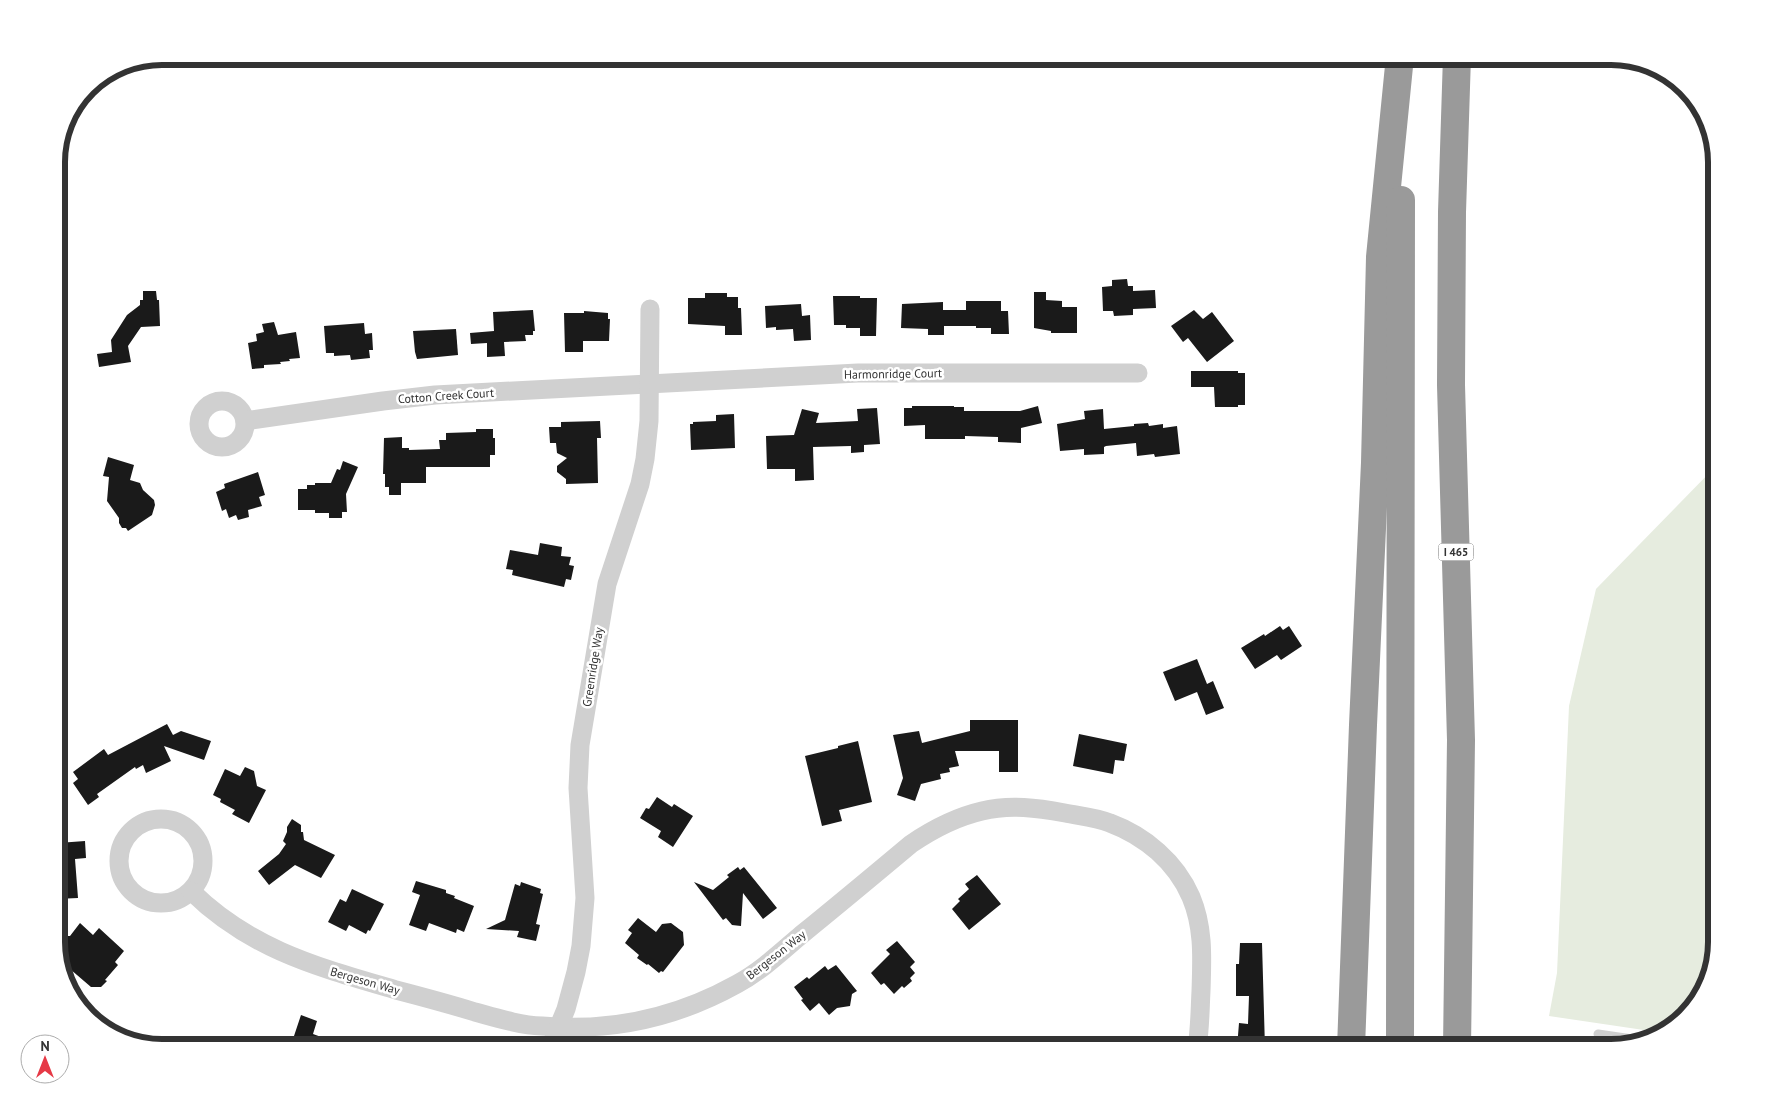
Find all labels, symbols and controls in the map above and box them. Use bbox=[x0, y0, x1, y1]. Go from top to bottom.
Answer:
street label: Harmonridge Court bbox=[844, 365, 942, 382]
street label: Cotton Creek Court bbox=[397, 385, 495, 406]
road number: I 465 bbox=[1438, 544, 1474, 560]
street label: Greenridge Way bbox=[579, 626, 606, 708]
street label: Bergeson Way bbox=[743, 926, 809, 983]
street label: Bergeson Way bbox=[329, 963, 402, 998]
north arrow bbox=[20, 1034, 70, 1084]
text: N bbox=[40, 1037, 50, 1055]

